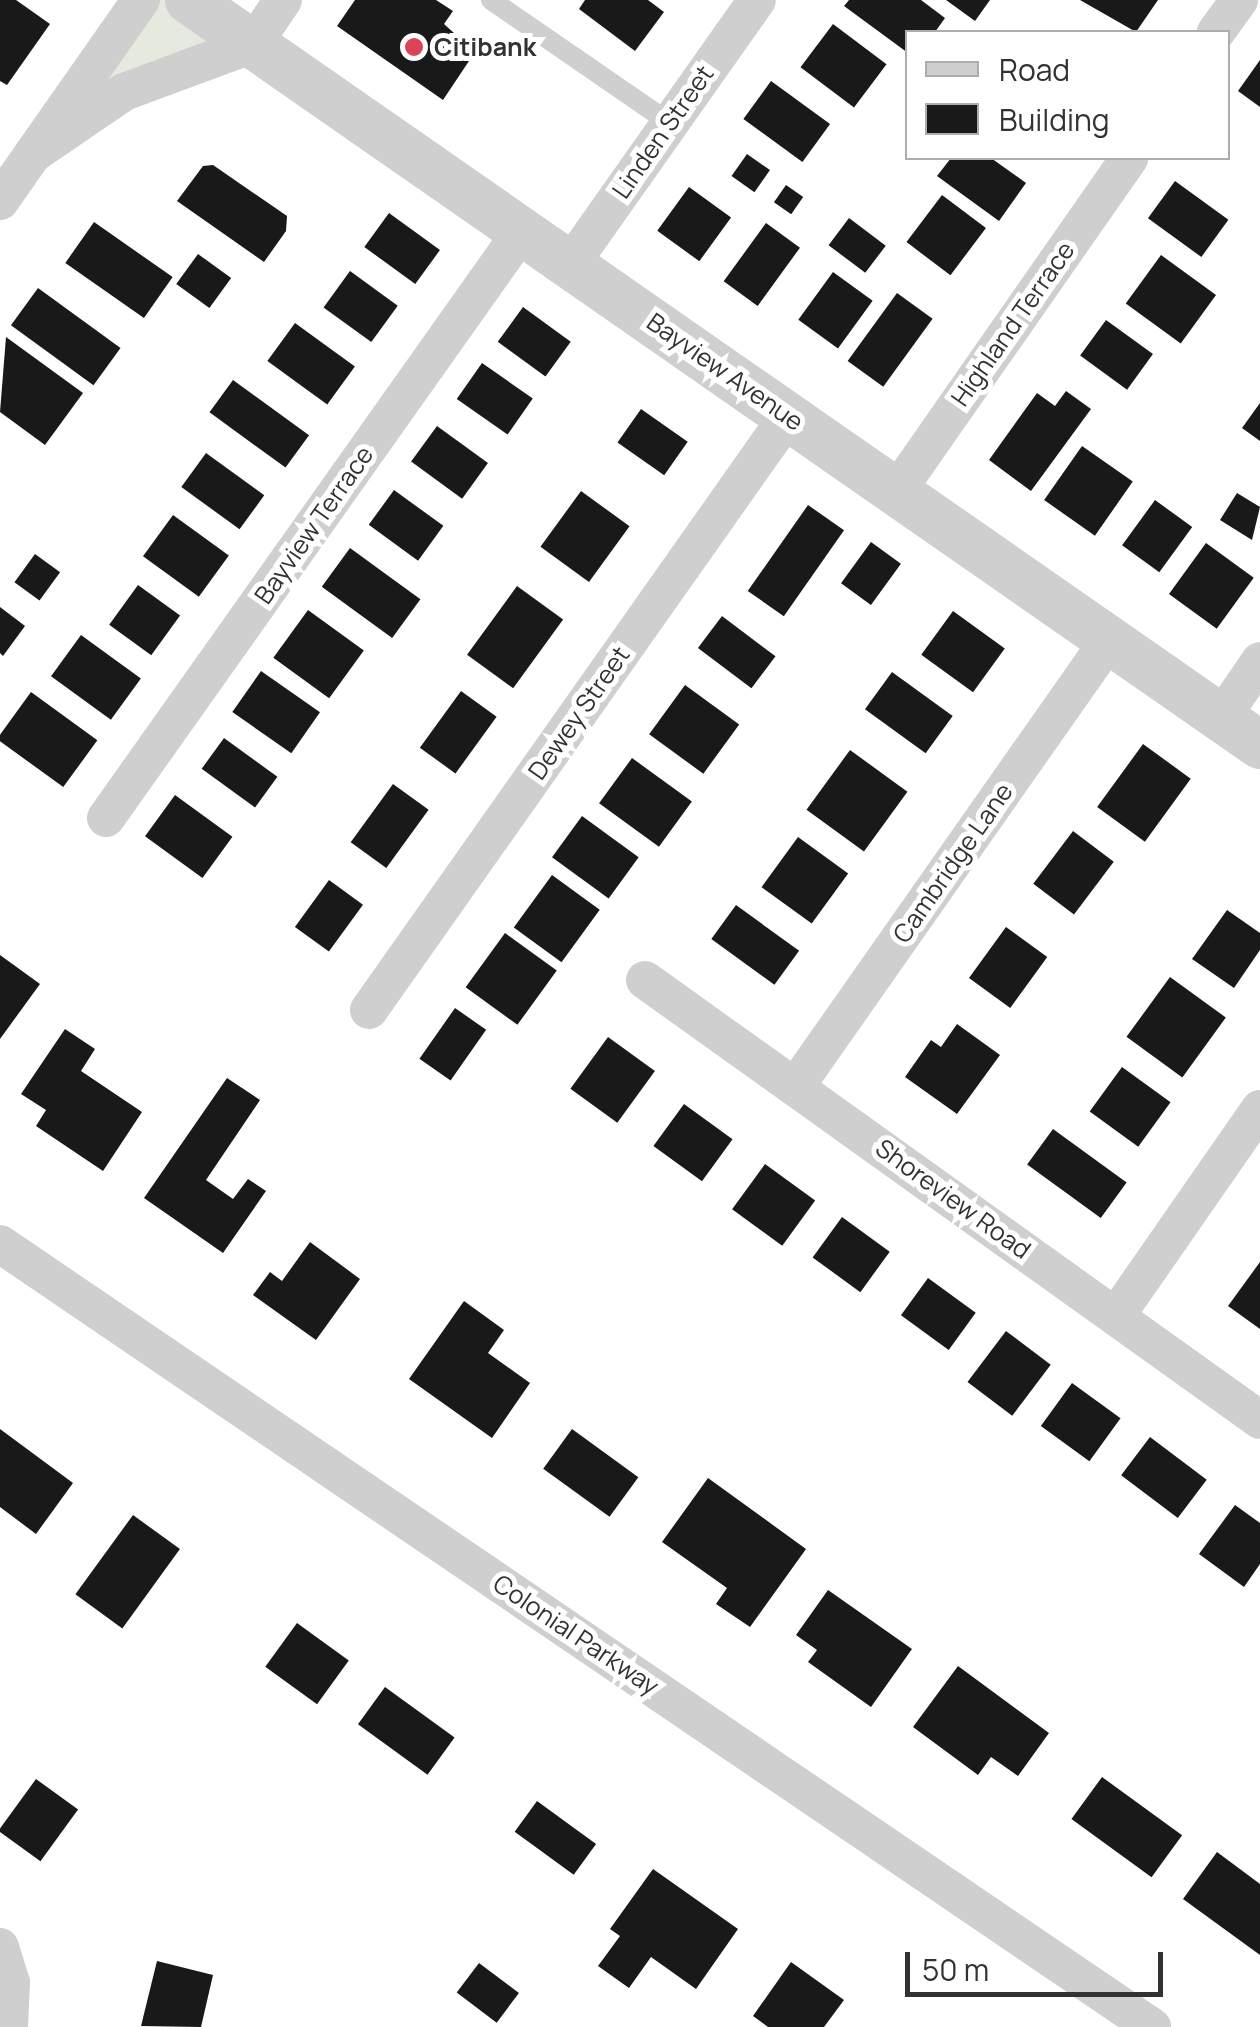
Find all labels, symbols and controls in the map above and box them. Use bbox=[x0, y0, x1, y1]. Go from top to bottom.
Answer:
legend bbox=[905, 30, 1230, 160]
place label: Citibank bbox=[434, 32, 536, 62]
marker: Citibank bbox=[403, 36, 425, 58]
text: Road bbox=[999, 49, 1070, 90]
street label: Linden Street bbox=[606, 60, 720, 204]
text: Building bbox=[999, 99, 1110, 140]
street label: Highland Terrace bbox=[945, 236, 1081, 412]
street label: Bayview Avenue bbox=[641, 307, 809, 437]
street label: Bayview Terrace bbox=[249, 440, 379, 610]
street label: Dewey Street bbox=[522, 641, 636, 785]
street label: Cambridge Lane bbox=[887, 777, 1019, 949]
street label: Shoreview Road bbox=[870, 1133, 1036, 1265]
street label: Colonial Parkway bbox=[487, 1569, 665, 1701]
scale bar bbox=[910, 1932, 1168, 1994]
text: 50 m bbox=[922, 1949, 989, 1990]

